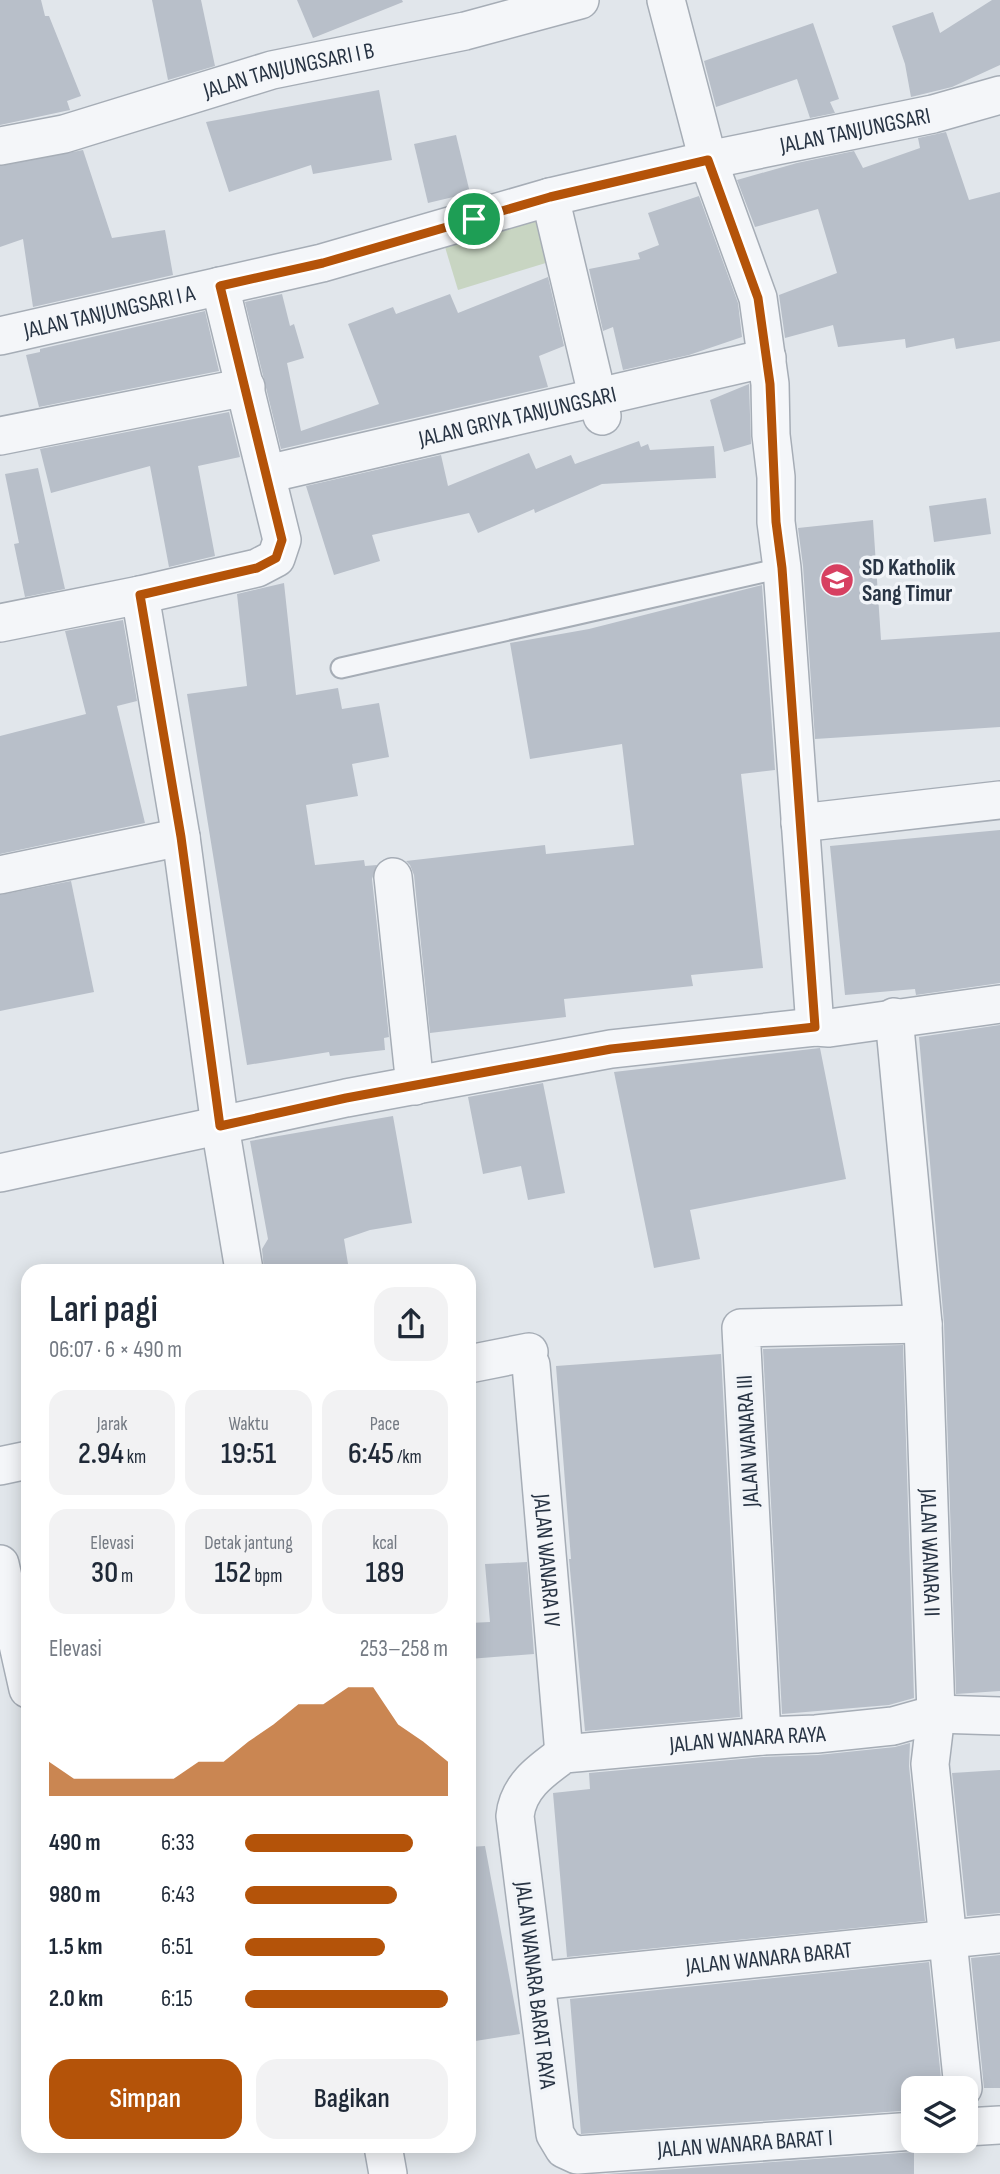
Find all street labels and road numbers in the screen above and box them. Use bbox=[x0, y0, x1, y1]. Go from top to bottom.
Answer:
street label: JALAN TANJUNGSARI I B bbox=[199, 37, 377, 106]
street label: JALAN TANJUNGSARI bbox=[777, 102, 933, 160]
street label: JALAN TANJUNGSARI I A bbox=[20, 279, 198, 345]
street label: JALAN GRIYA TANJUNGSARI bbox=[415, 380, 619, 454]
street label: JALAN WANARA III bbox=[731, 1374, 765, 1509]
street label: JALAN WANARA II bbox=[913, 1487, 946, 1617]
street label: JALAN WANARA IV bbox=[527, 1492, 566, 1629]
street label: JALAN WANARA RAYA bbox=[667, 1720, 827, 1759]
street label: JALAN WANARA BARAT RAYA bbox=[508, 1879, 562, 2090]
street label: JALAN WANARA BARAT bbox=[683, 1936, 854, 1981]
street label: JALAN WANARA BARAT I bbox=[656, 2124, 834, 2164]

